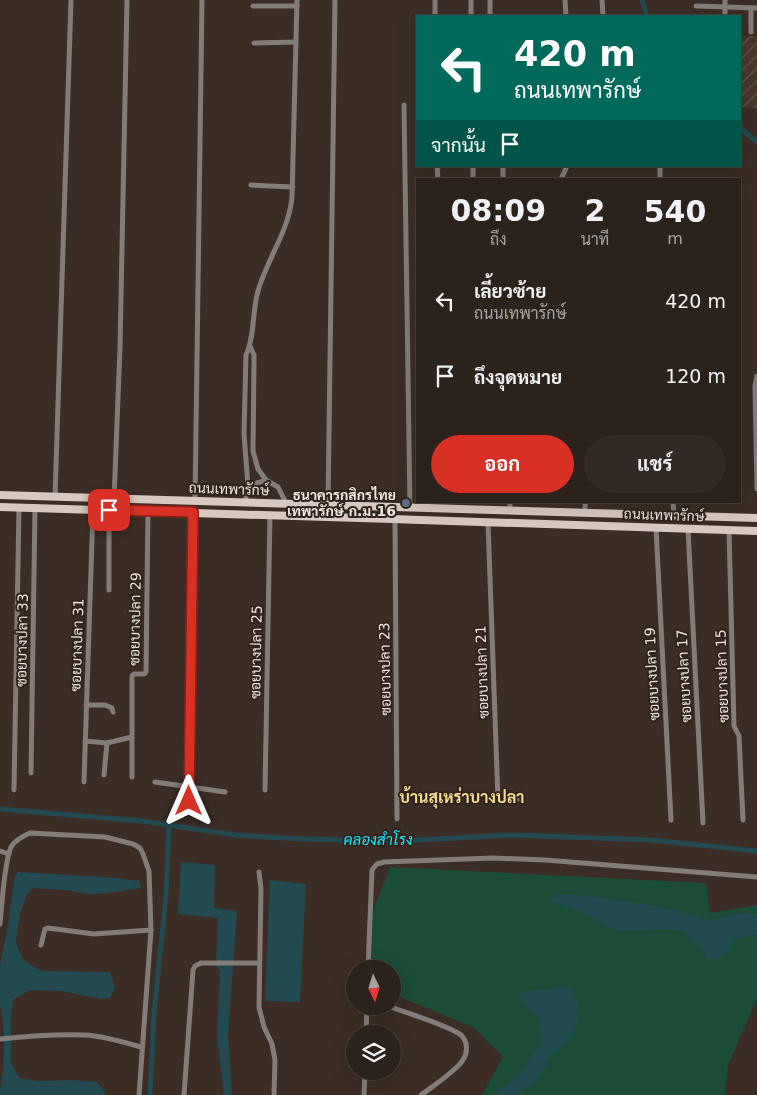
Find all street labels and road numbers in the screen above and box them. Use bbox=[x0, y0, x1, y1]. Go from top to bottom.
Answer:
street label: ถนนเทพารักษ์ bbox=[188, 479, 270, 498]
street label: ถนนเทพารักษ์ bbox=[623, 505, 705, 524]
street label: ซอยบางปลา 29 bbox=[126, 572, 144, 666]
street label: ซอยบางปลา 33 bbox=[13, 593, 31, 687]
street label: ซอยบางปลา 31 bbox=[67, 598, 87, 692]
street label: ซอยบางปลา 25 bbox=[247, 605, 265, 699]
street label: ซอยบางปลา 23 bbox=[376, 622, 394, 716]
street label: ซอยบางปลา 21 bbox=[472, 625, 492, 719]
street label: ซอยบางปลา 19 bbox=[642, 627, 662, 721]
street label: ซอยบางปลา 17 bbox=[674, 629, 694, 723]
street label: ซอยบางปลา 15 bbox=[712, 629, 732, 723]

